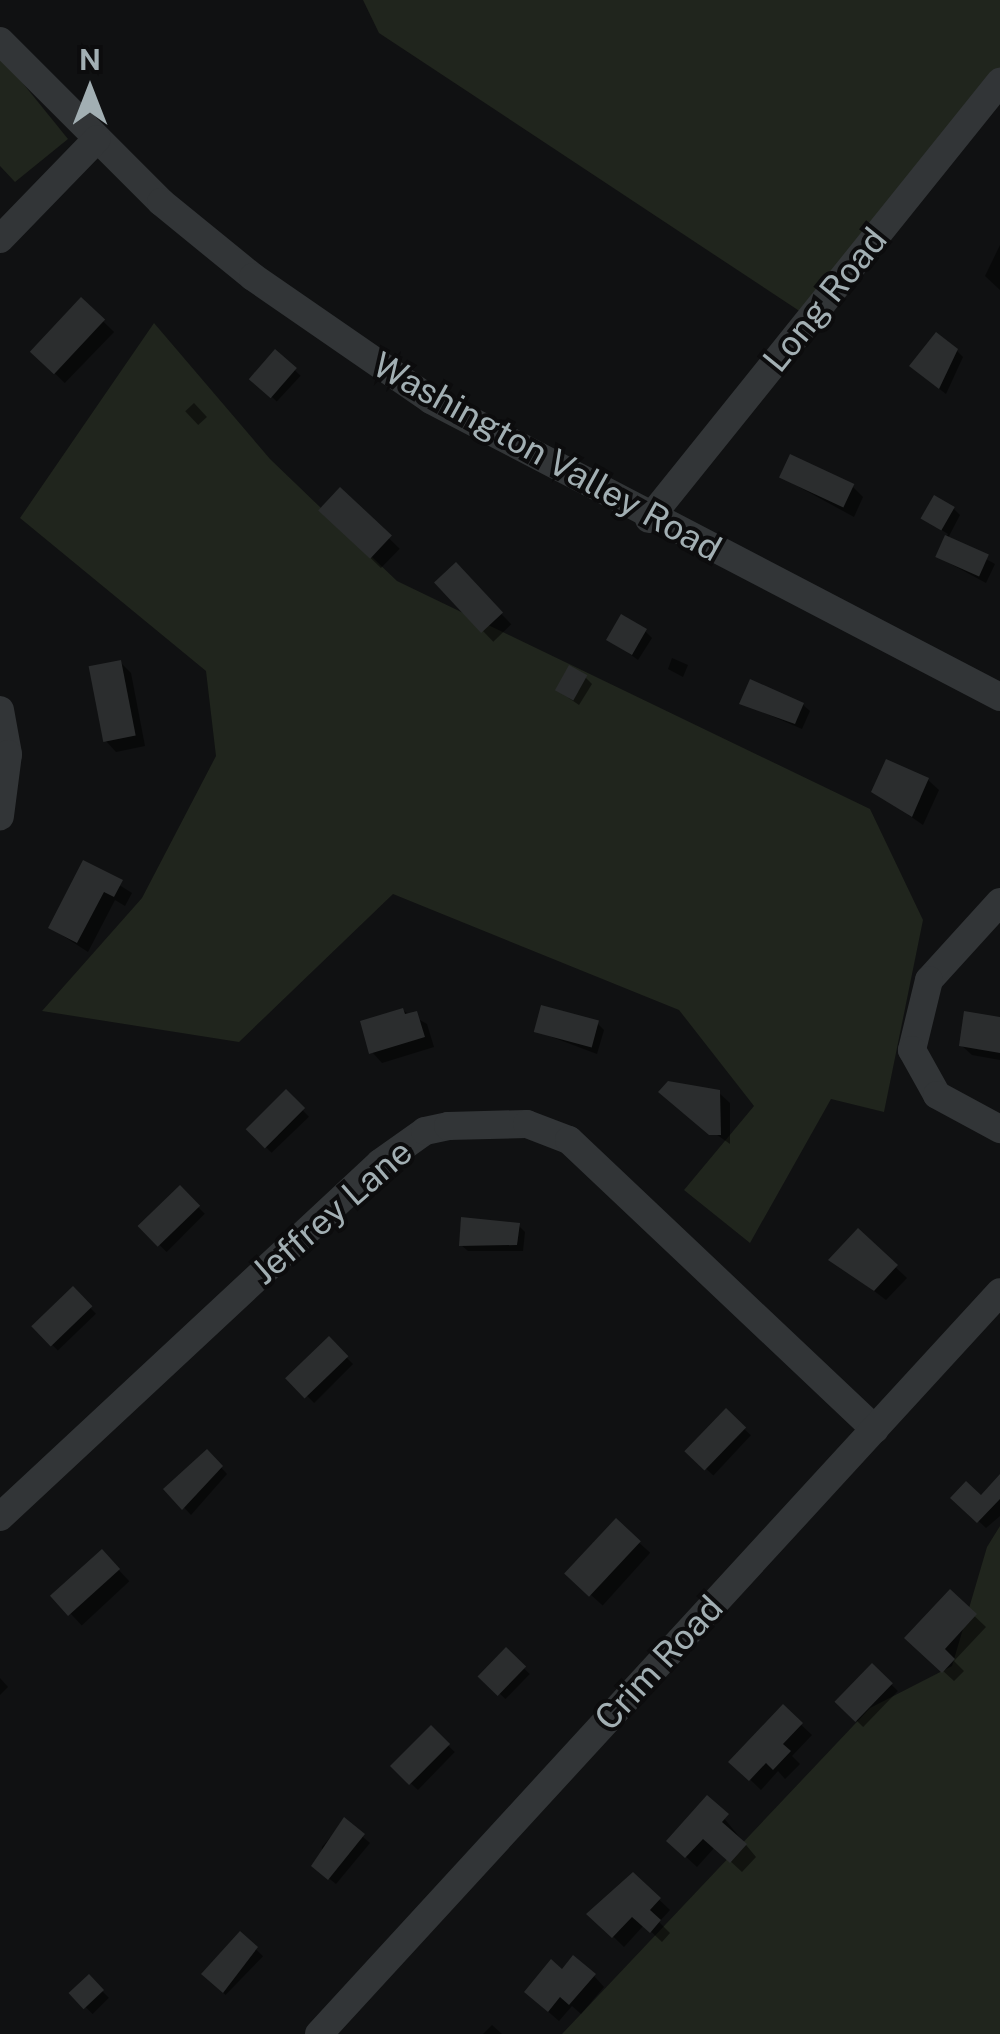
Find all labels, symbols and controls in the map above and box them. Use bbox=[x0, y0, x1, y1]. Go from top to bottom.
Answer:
north arrow bbox=[40, 40, 140, 140]
text: N bbox=[79, 43, 101, 76]
street label: Long Road bbox=[754, 220, 896, 380]
street label: Washington Valley Road bbox=[365, 344, 729, 570]
street label: Jeffrey Lane bbox=[243, 1131, 421, 1293]
street label: Crim Road bbox=[586, 1587, 732, 1739]

